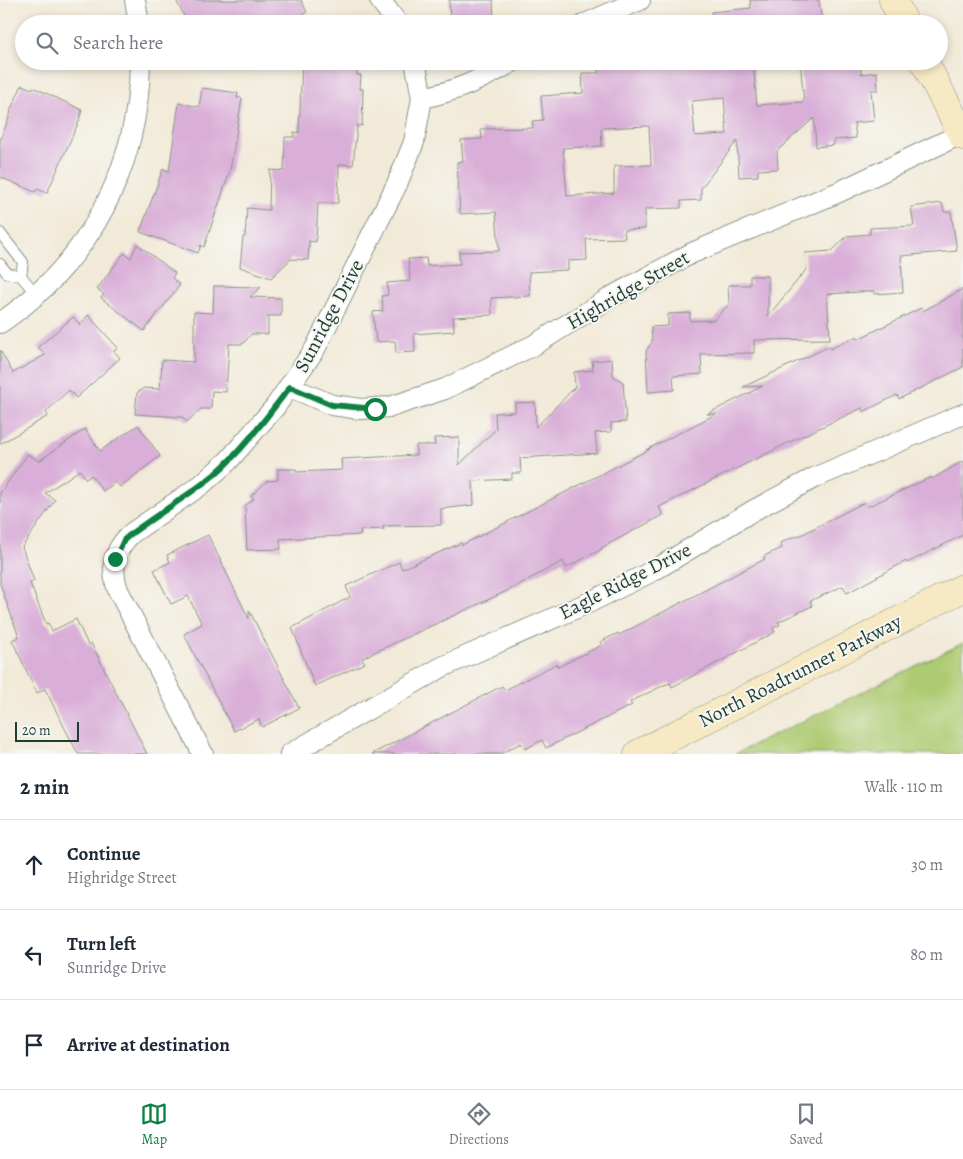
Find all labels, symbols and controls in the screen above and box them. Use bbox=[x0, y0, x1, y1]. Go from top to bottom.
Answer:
search box bbox=[15, 15, 948, 70]
icon: search bbox=[33, 29, 61, 57]
text: Search here bbox=[73, 30, 163, 56]
street label: Highridge Street bbox=[562, 244, 695, 336]
street label: Sunridge Drive bbox=[288, 255, 370, 377]
route start bbox=[364, 398, 387, 421]
street label: Eagle Ridge Drive bbox=[554, 536, 696, 626]
route end bbox=[104, 548, 127, 571]
street label: North Roadrunner Parkway bbox=[694, 607, 907, 734]
scale bar bbox=[15, 719, 79, 742]
text: 20 m bbox=[22, 721, 51, 740]
text: 2 min bbox=[20, 773, 69, 801]
text: Walk · 110 m bbox=[865, 776, 943, 798]
text: Continue bbox=[67, 841, 141, 867]
icon: ahead bbox=[20, 851, 48, 879]
text: 30 m bbox=[911, 854, 943, 876]
text: Highridge Street bbox=[67, 867, 177, 889]
text: Turn left bbox=[67, 931, 136, 957]
icon: left bbox=[20, 941, 48, 969]
text: 80 m bbox=[910, 944, 943, 966]
text: Sunridge Drive bbox=[67, 957, 166, 979]
icon: arrive bbox=[20, 1031, 48, 1059]
text: Arrive at destination bbox=[67, 1032, 230, 1058]
tab: Map bbox=[140, 1100, 168, 1149]
tab: Directions bbox=[449, 1100, 509, 1149]
tab: Saved bbox=[790, 1100, 823, 1149]

